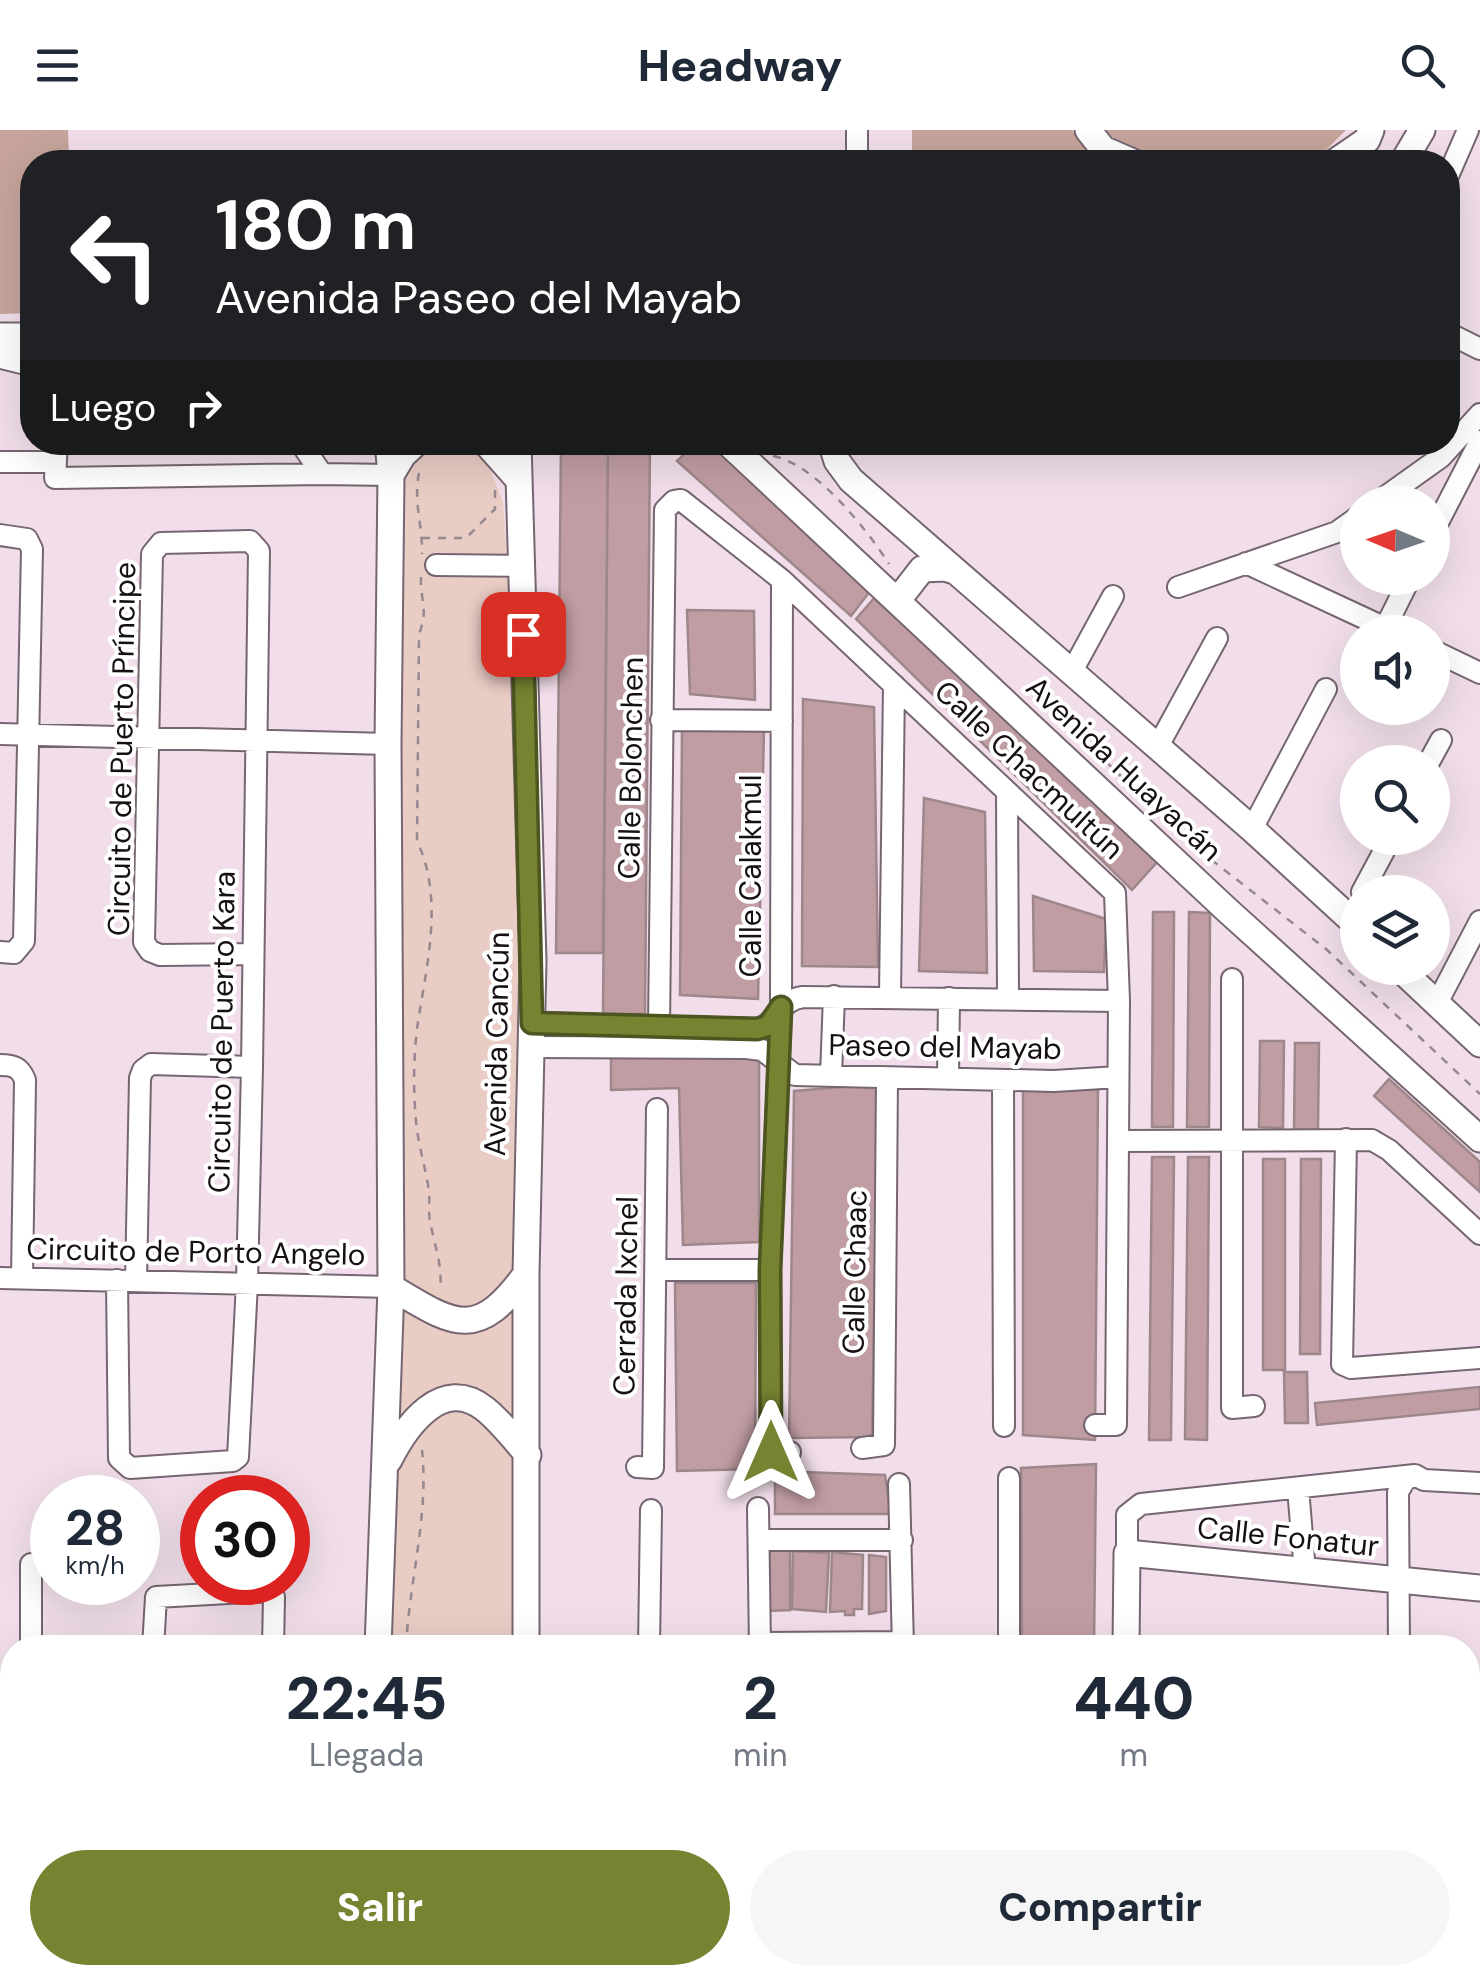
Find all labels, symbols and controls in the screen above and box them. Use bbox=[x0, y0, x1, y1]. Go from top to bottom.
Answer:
text: Headway bbox=[638, 36, 842, 95]
icon: menu bbox=[30, 38, 85, 93]
icon: search bbox=[1395, 38, 1450, 93]
text: 180 m bbox=[215, 180, 416, 271]
icon: left bbox=[50, 190, 180, 320]
text: Avenida Paseo del Mayab bbox=[215, 268, 742, 327]
icon: right bbox=[176, 380, 231, 435]
text: Luego bbox=[50, 383, 156, 433]
north arrow bbox=[1340, 485, 1450, 595]
map controls bbox=[1340, 485, 1450, 985]
street label: Circuito de Puerto Príncipe bbox=[99, 562, 144, 936]
pin bbox=[481, 592, 566, 677]
icon: arrive bbox=[496, 607, 551, 662]
button: sound bbox=[1340, 615, 1450, 725]
street label: Calle Bolonchen bbox=[609, 656, 652, 880]
street label: Avenida Huayacán bbox=[1018, 668, 1231, 870]
street label: Calle Chacmultún bbox=[926, 672, 1132, 868]
button: search bbox=[1340, 745, 1450, 855]
street label: Calle Calakmul bbox=[731, 775, 770, 977]
street label: Circuito de Puerto Kara bbox=[199, 871, 244, 1193]
button: layers bbox=[1340, 875, 1450, 985]
street label: Avenida Cancún bbox=[475, 931, 518, 1157]
street label: Paseo del Mayab bbox=[828, 1025, 1062, 1068]
street label: Calle Chaac bbox=[834, 1189, 875, 1355]
street label: Cerrada Ixchel bbox=[604, 1196, 647, 1396]
street label: Circuito de Porto Angelo bbox=[26, 1229, 366, 1274]
position arrow bbox=[719, 1400, 823, 1504]
speed limit sign: 30 bbox=[180, 1475, 310, 1605]
text: 28 bbox=[65, 1495, 125, 1561]
street label: Calle Fonatur bbox=[1195, 1508, 1381, 1565]
text: km/h bbox=[65, 1549, 125, 1582]
text: 22:45 bbox=[286, 1659, 447, 1738]
text: 2 bbox=[743, 1659, 778, 1738]
text: 440 bbox=[1073, 1659, 1194, 1738]
text: Llegada bbox=[309, 1734, 424, 1776]
text: min bbox=[733, 1734, 788, 1776]
text: m bbox=[1120, 1734, 1148, 1776]
button: Salir bbox=[30, 1850, 730, 1965]
button: Compartir bbox=[750, 1850, 1450, 1965]

